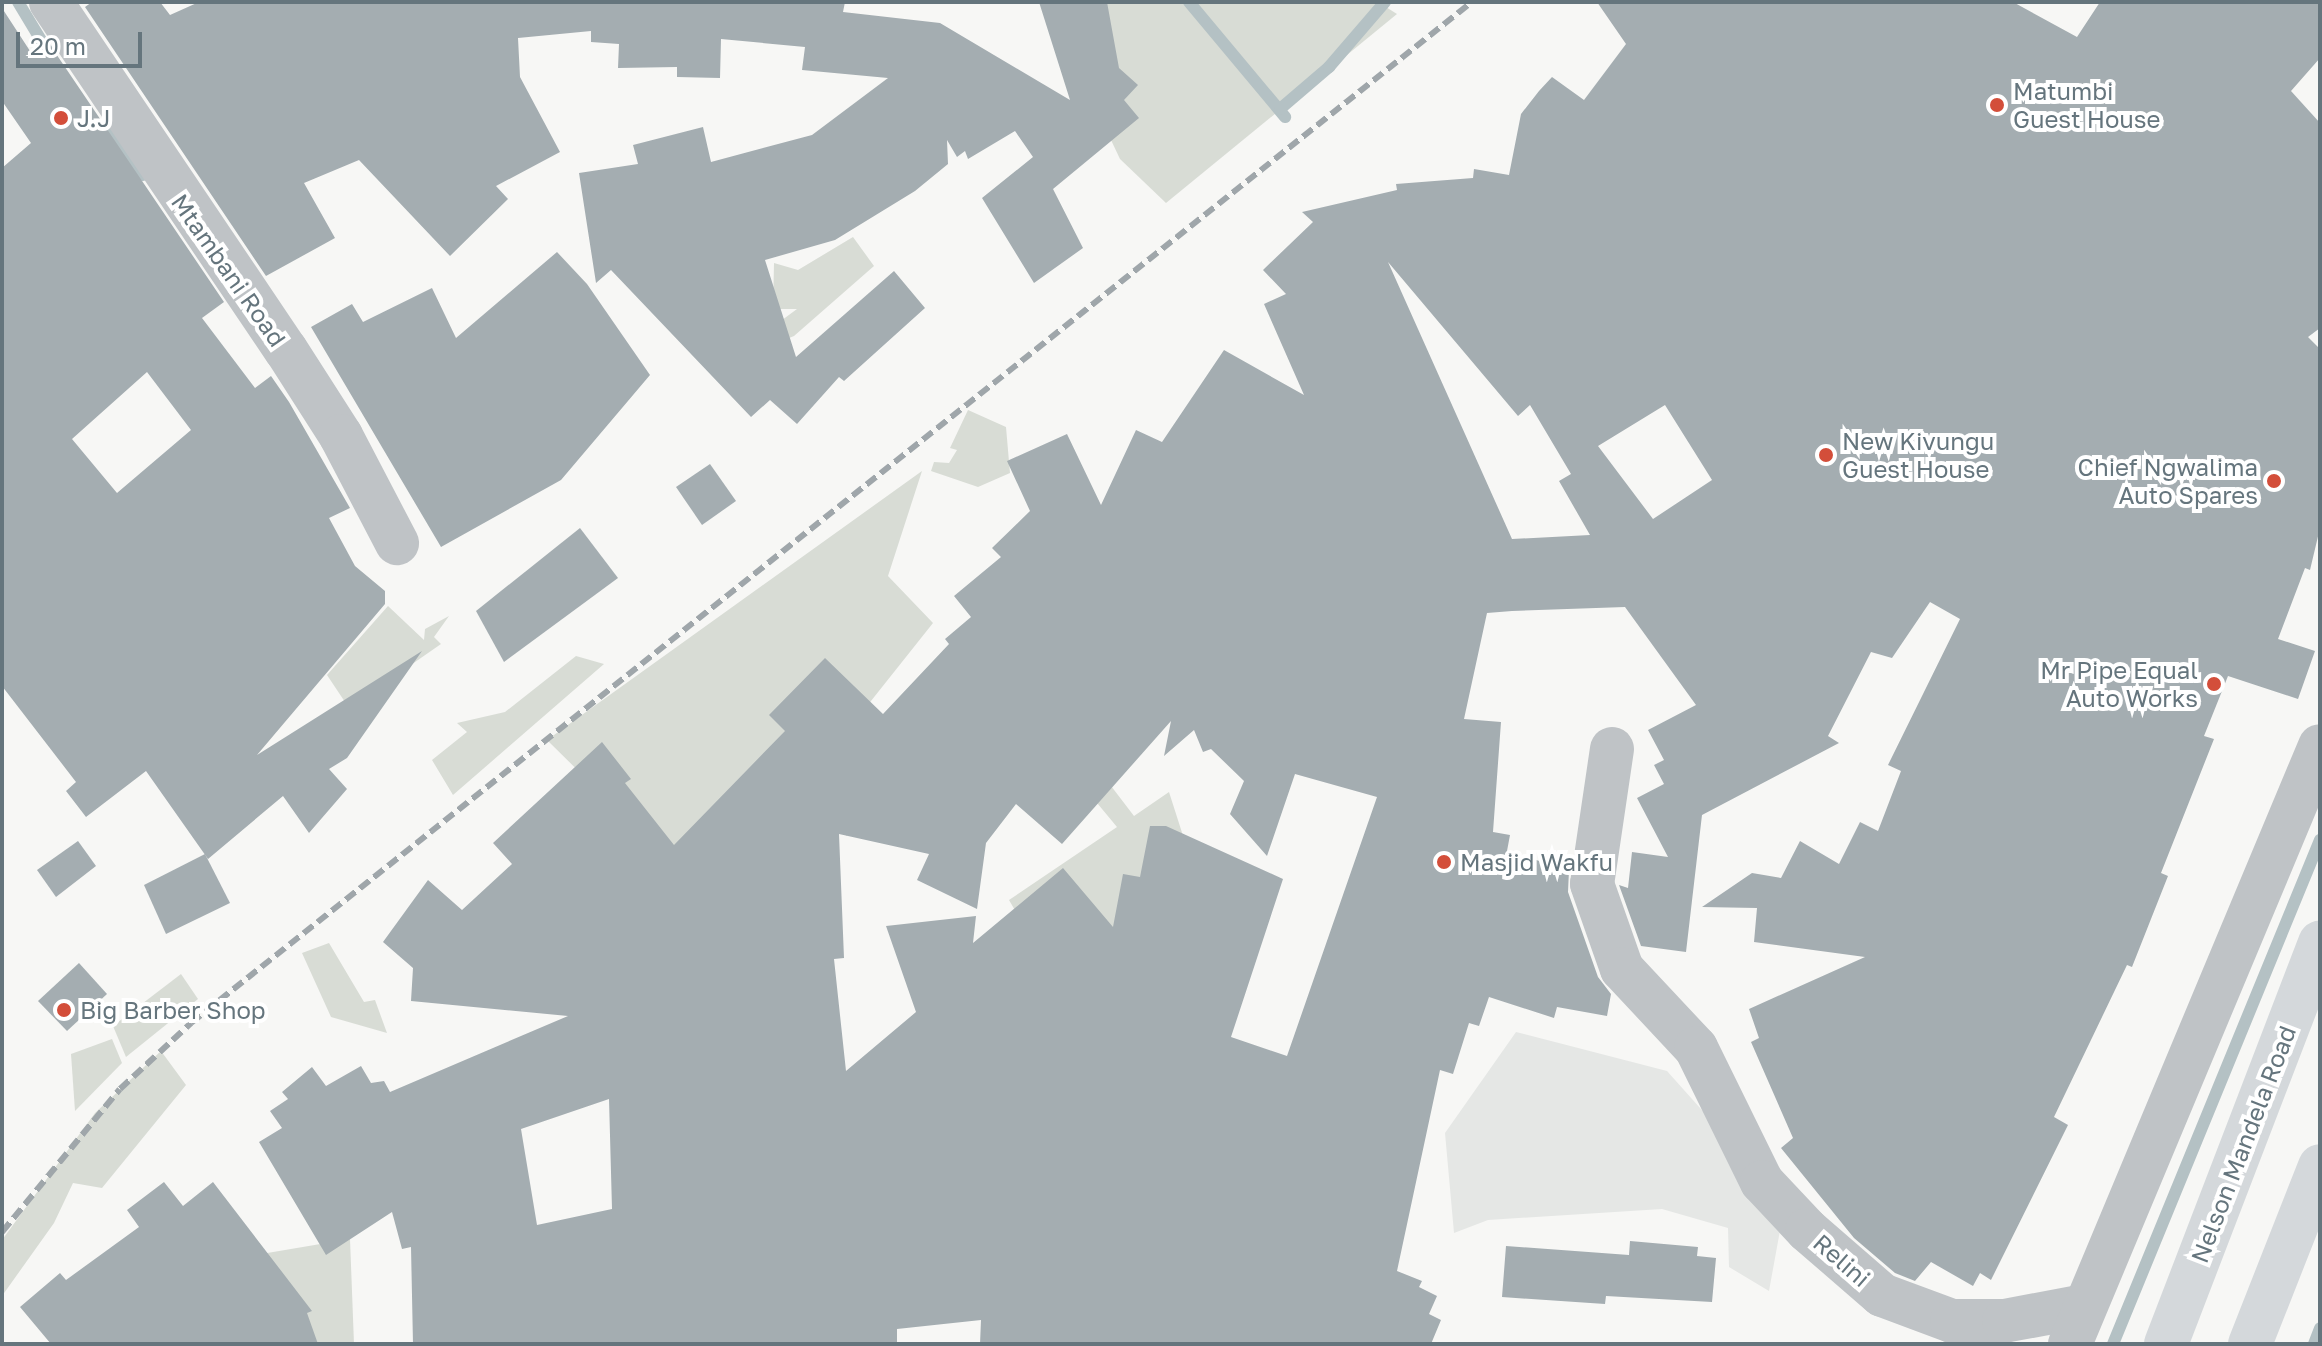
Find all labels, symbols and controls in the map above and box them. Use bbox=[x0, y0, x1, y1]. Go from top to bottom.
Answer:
scale bar bbox=[20, 16, 146, 66]
text: 20 m bbox=[30, 31, 86, 60]
place label: Matumbi Guest House bbox=[2013, 77, 2160, 133]
marker: Matumbi Guest House bbox=[1988, 96, 2006, 114]
place label: J.J bbox=[77, 104, 111, 132]
marker: J.J bbox=[52, 109, 70, 127]
street label: Mtambani Road bbox=[166, 188, 292, 352]
place label: New Kivungu Guest House bbox=[1842, 427, 1994, 483]
marker: New Kivungu Guest House bbox=[1817, 446, 1835, 464]
place label: Chief Ngwalima Auto Spares bbox=[2078, 453, 2258, 509]
marker: Chief Ngwalima Auto Spares bbox=[2265, 472, 2283, 490]
place label: Mr Pipe Equal Auto Works bbox=[2040, 656, 2198, 712]
marker: Mr Pipe Equal Auto Works bbox=[2205, 675, 2223, 693]
place label: Masjid Wakfu bbox=[1460, 848, 1613, 876]
marker: Masjid Wakfu bbox=[1435, 853, 1453, 871]
place label: Big Barber Shop bbox=[80, 996, 266, 1024]
marker: Big Barber Shop bbox=[55, 1001, 73, 1019]
street label: Nelson Mandela Road bbox=[2185, 1021, 2301, 1267]
street label: Relini bbox=[1808, 1228, 1876, 1292]

